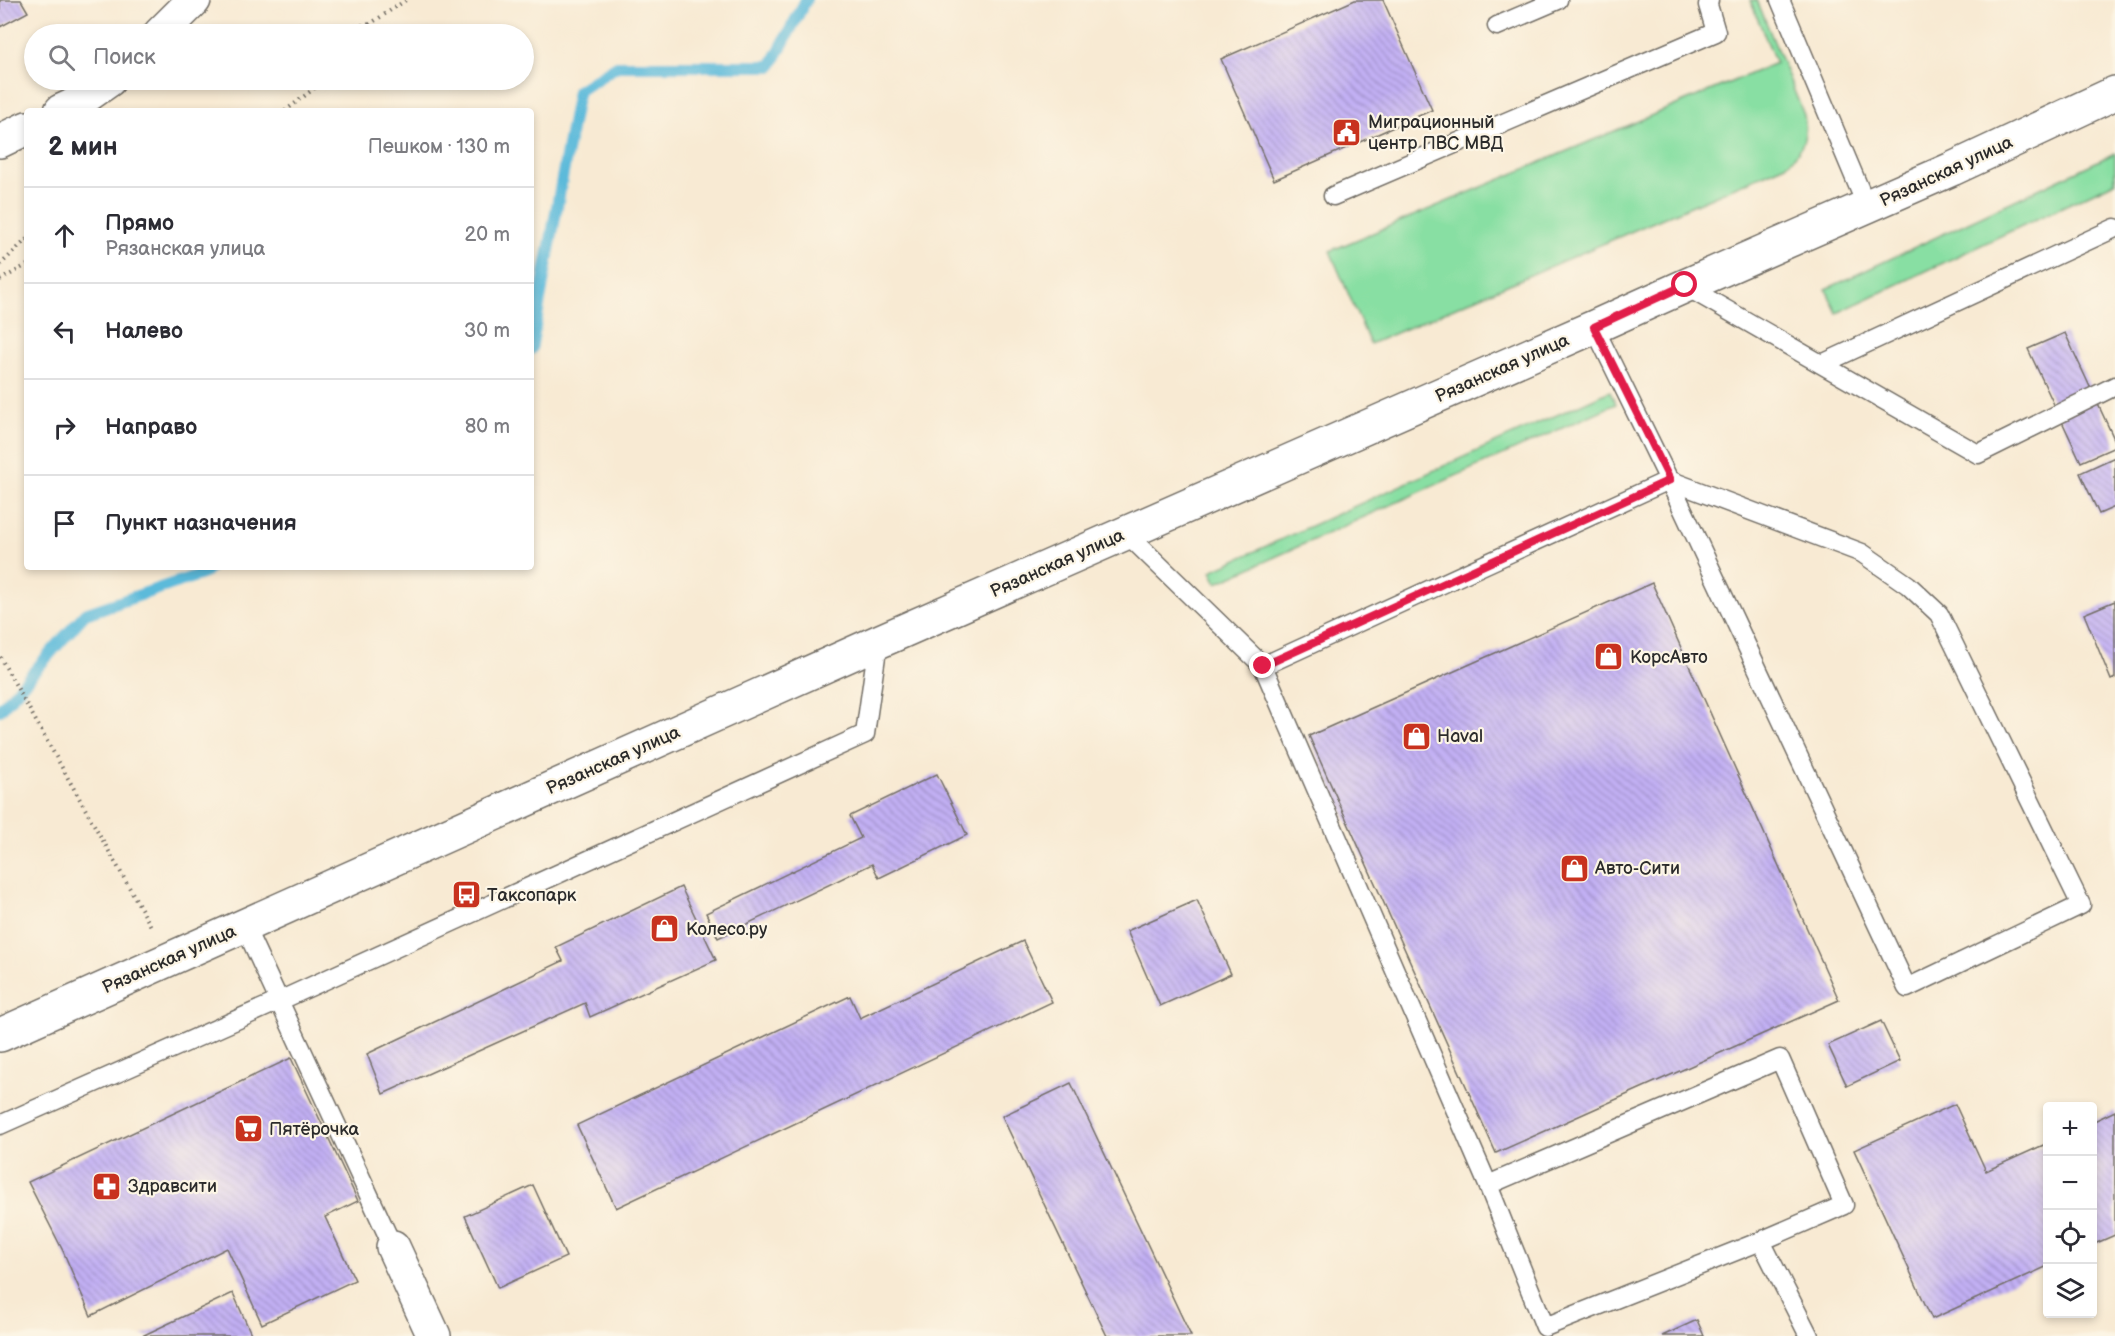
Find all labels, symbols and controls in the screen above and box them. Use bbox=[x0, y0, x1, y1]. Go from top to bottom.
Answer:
search box bbox=[24, 24, 534, 90]
icon: search bbox=[45, 41, 78, 74]
text: Поиск bbox=[93, 44, 156, 71]
place label: Миграционный центр ПВС МВД bbox=[1368, 112, 1504, 154]
public building icon: Миграционный центр ПВС МВД bbox=[1331, 116, 1363, 148]
street label: Рязанская улица bbox=[1876, 131, 2016, 211]
text: 2 мин bbox=[48, 132, 118, 163]
text: Пешком · 130 m bbox=[368, 135, 510, 159]
text: Прямо bbox=[105, 210, 174, 237]
icon: ahead bbox=[48, 219, 81, 252]
text: 20 m bbox=[465, 223, 510, 247]
text: Рязанская улица bbox=[105, 237, 265, 261]
route start bbox=[1671, 271, 1697, 297]
icon: left bbox=[48, 315, 81, 348]
text: Налево bbox=[105, 318, 183, 345]
text: 30 m bbox=[464, 319, 510, 343]
street label: Рязанская улица bbox=[1432, 329, 1573, 407]
icon: right bbox=[48, 411, 81, 444]
text: Направо bbox=[105, 414, 197, 441]
text: 80 m bbox=[465, 415, 510, 439]
icon: arrive bbox=[48, 507, 81, 540]
text: Пункт назначения bbox=[105, 510, 297, 537]
street label: Рязанская улица bbox=[987, 524, 1128, 602]
shop icon: КорсАвто bbox=[1593, 641, 1625, 673]
place label: КорсАвто bbox=[1630, 647, 1708, 668]
route end bbox=[1249, 652, 1275, 678]
shop icon: Haval bbox=[1400, 720, 1432, 752]
street label: Рязанская улица bbox=[543, 721, 684, 799]
place label: Haval bbox=[1437, 726, 1483, 747]
shop icon: Авто-Сити bbox=[1558, 852, 1590, 884]
place label: Авто-Сити bbox=[1594, 858, 1680, 879]
bus stop icon: Таксопарк bbox=[450, 879, 482, 911]
place label: Таксопарк bbox=[487, 885, 577, 906]
shop icon: Колесо.ру bbox=[649, 913, 681, 945]
place label: Колесо.ру bbox=[686, 919, 768, 940]
street label: Рязанская улица bbox=[99, 920, 240, 998]
map controls bbox=[2043, 1102, 2097, 1318]
button: + bbox=[2043, 1102, 2097, 1156]
supermarket icon: Пятёрочка bbox=[232, 1113, 264, 1145]
place label: Пятёрочка bbox=[269, 1119, 360, 1140]
button: − bbox=[2043, 1156, 2097, 1210]
pharmacy icon: Здравсити bbox=[91, 1170, 123, 1202]
place label: Здравсити bbox=[128, 1176, 217, 1197]
button: locate bbox=[2043, 1210, 2097, 1264]
button: layers bbox=[2043, 1264, 2097, 1318]

